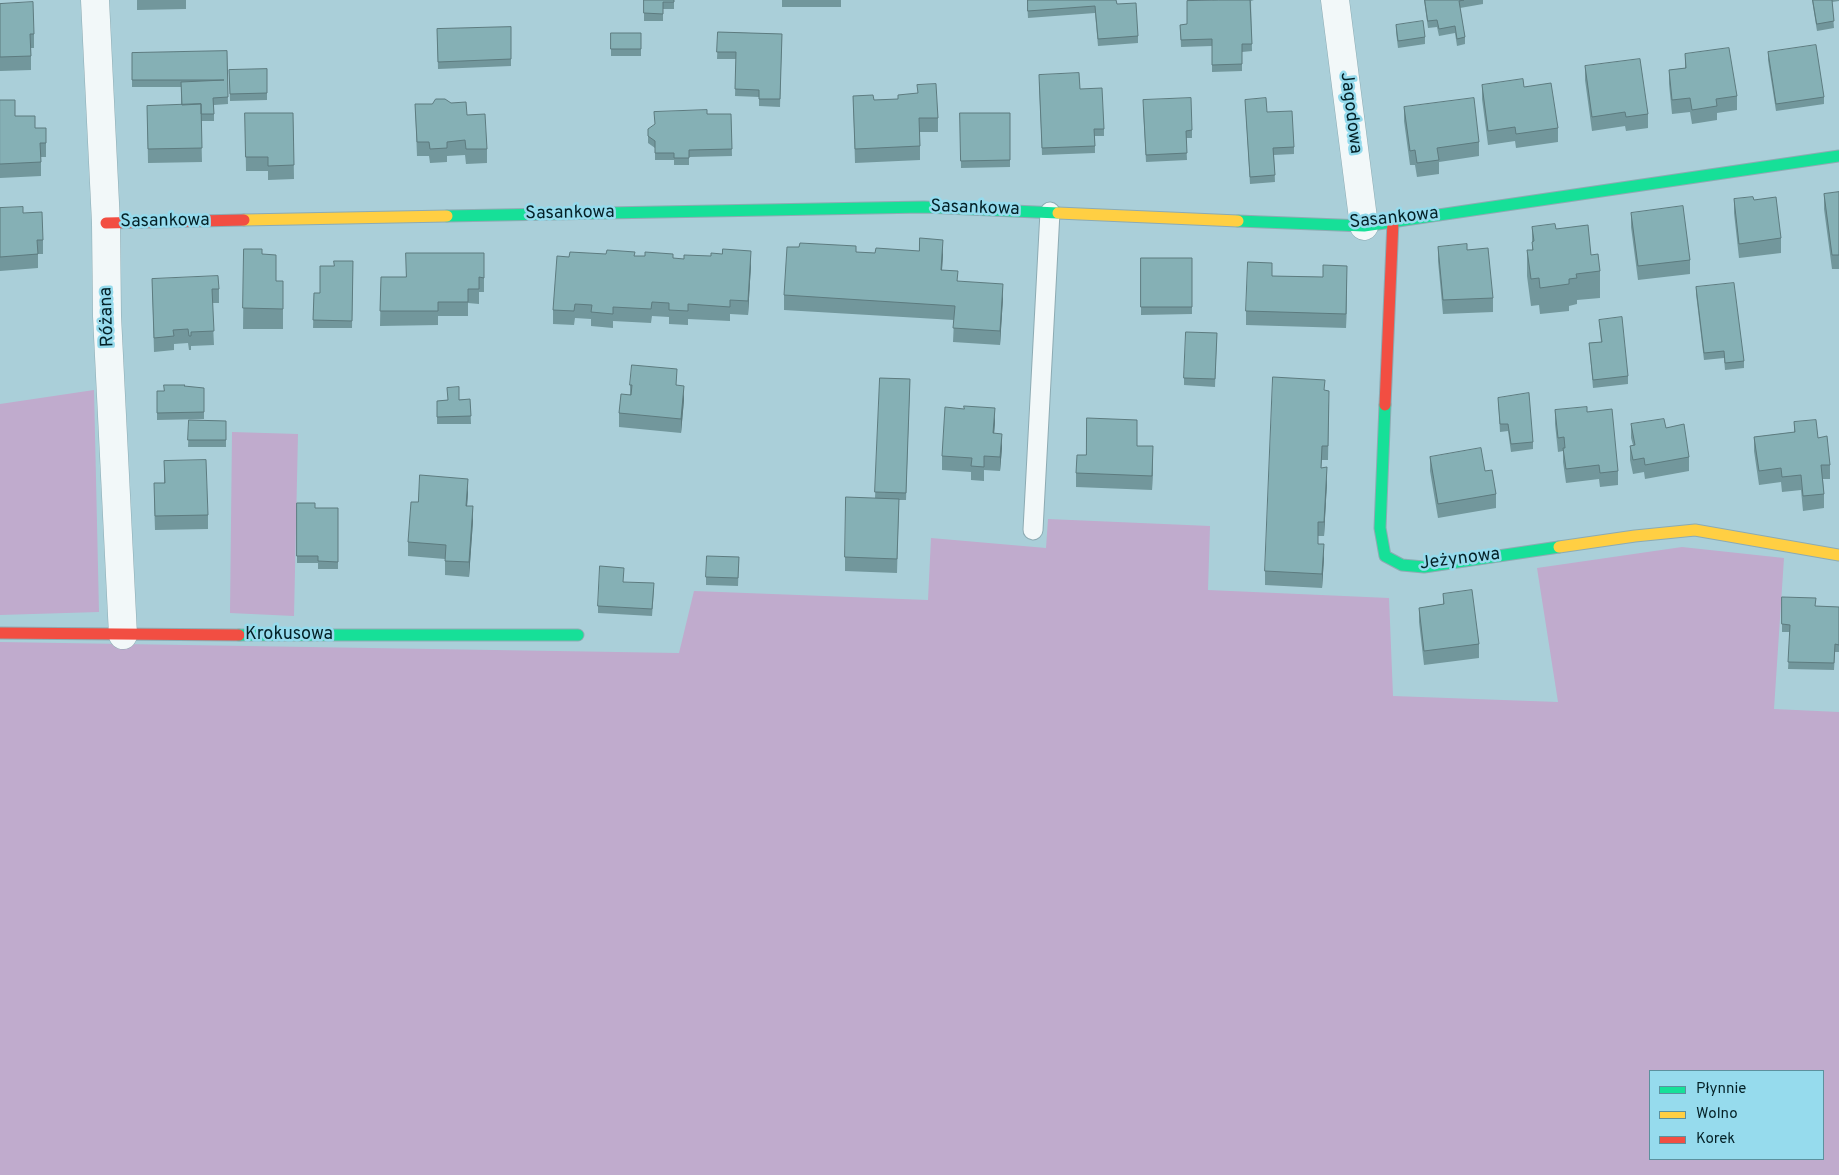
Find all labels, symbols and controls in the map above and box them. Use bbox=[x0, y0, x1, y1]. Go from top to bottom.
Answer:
street label: Jagodowa bbox=[1334, 71, 1366, 155]
street label: Sasankowa bbox=[930, 197, 1020, 221]
street label: Sasankowa bbox=[525, 202, 615, 226]
street label: Sasankowa bbox=[1348, 204, 1440, 234]
street label: Sasankowa bbox=[120, 210, 210, 234]
street label: Różana bbox=[96, 287, 120, 347]
street label: Jeżynowa bbox=[1419, 544, 1501, 576]
street label: Krokusowa bbox=[245, 624, 333, 646]
legend bbox=[1649, 1070, 1824, 1160]
text: Płynnie bbox=[1696, 1080, 1746, 1099]
text: Wolno bbox=[1696, 1105, 1738, 1124]
text: Korek bbox=[1696, 1130, 1735, 1149]

